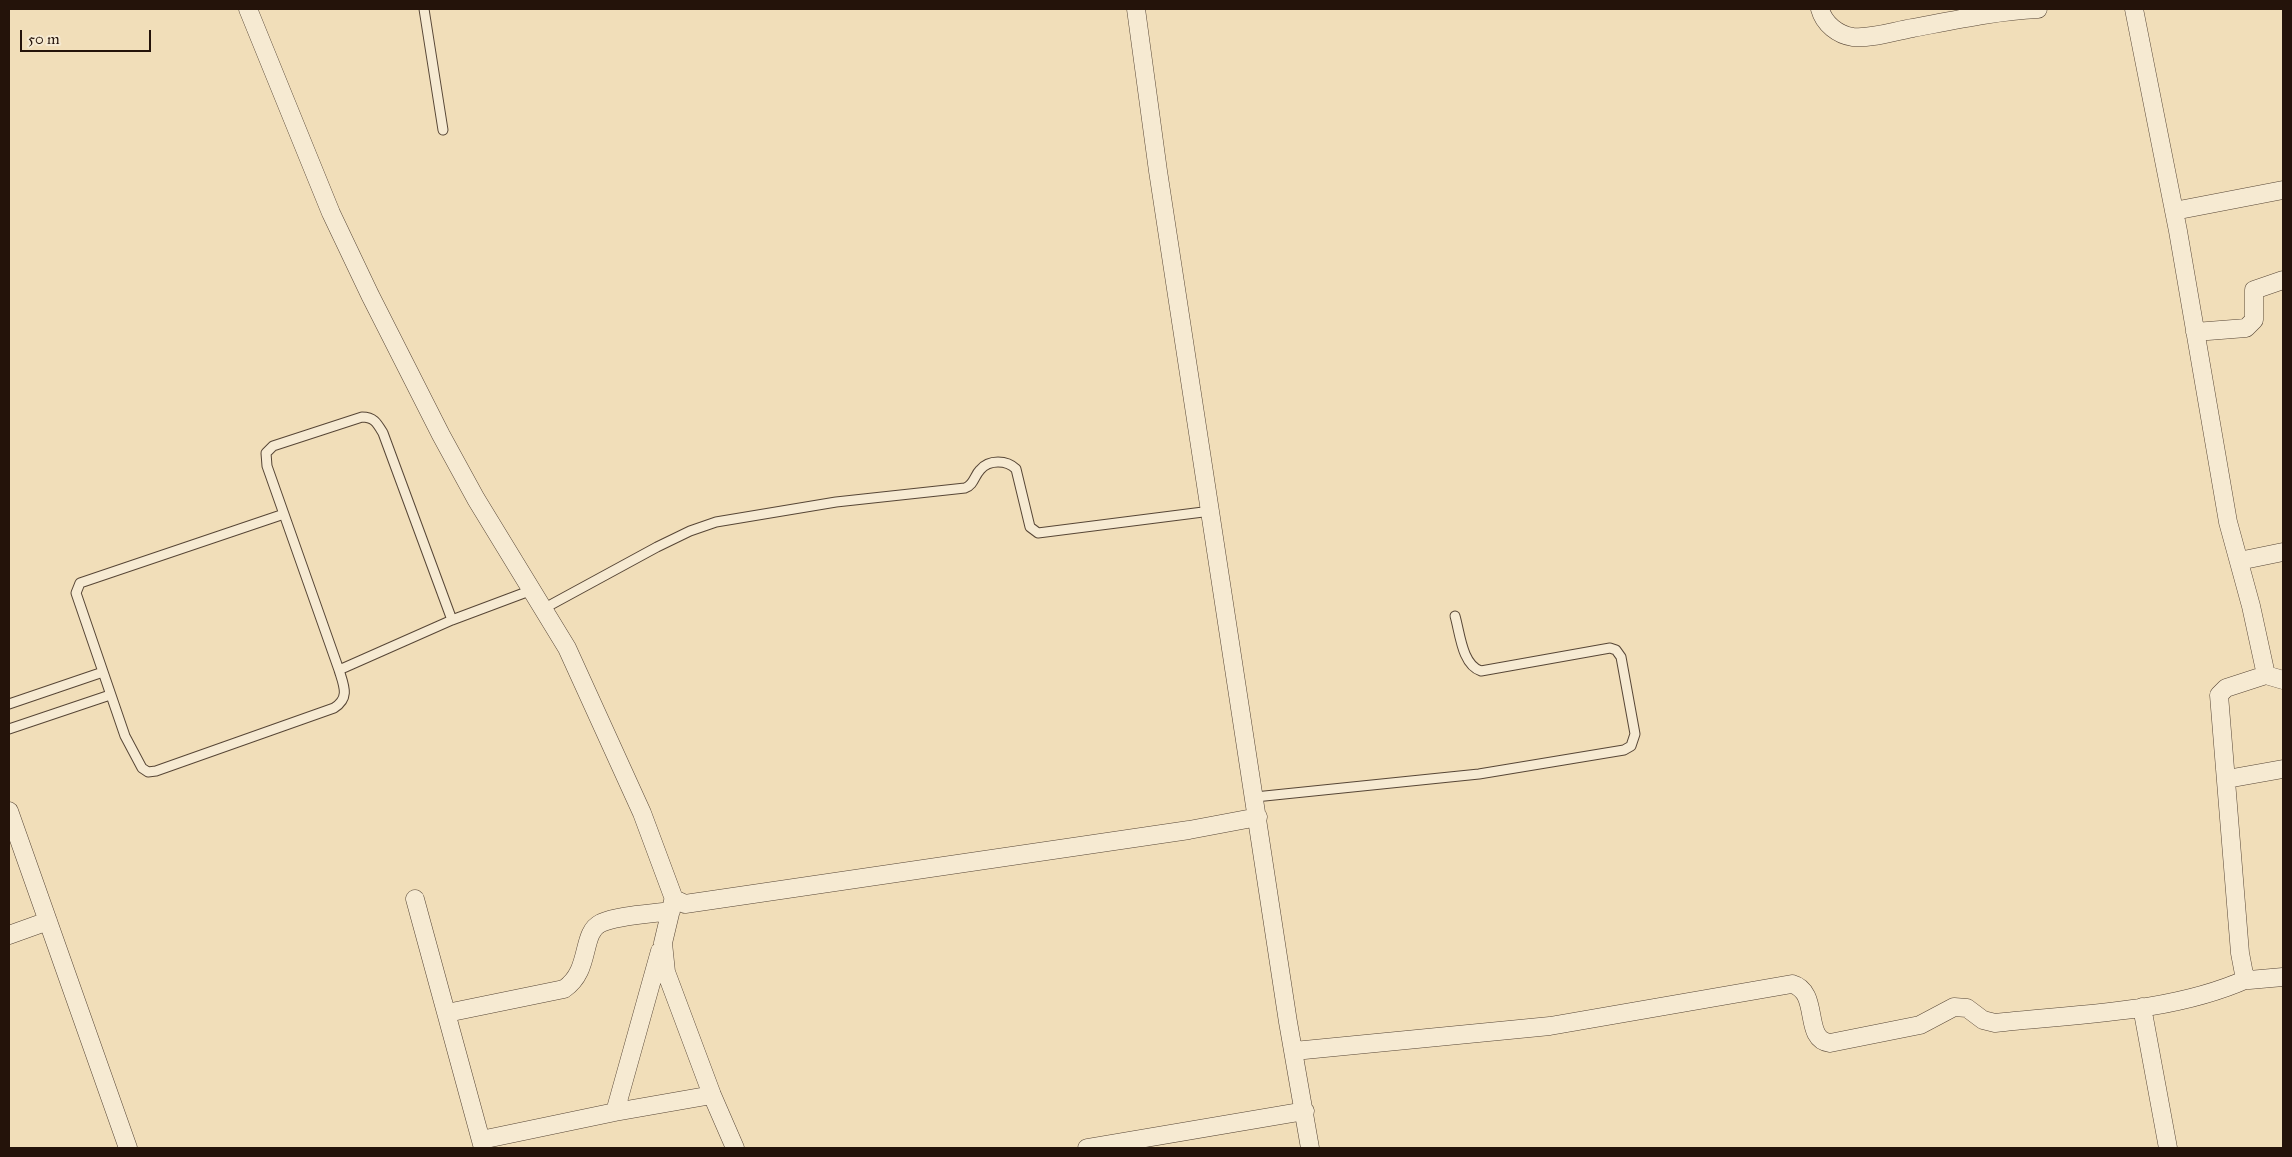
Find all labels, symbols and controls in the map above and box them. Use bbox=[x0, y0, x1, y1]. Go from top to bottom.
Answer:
scale bar bbox=[22, 20, 154, 52]
text: 50 m bbox=[28, 30, 60, 48]

